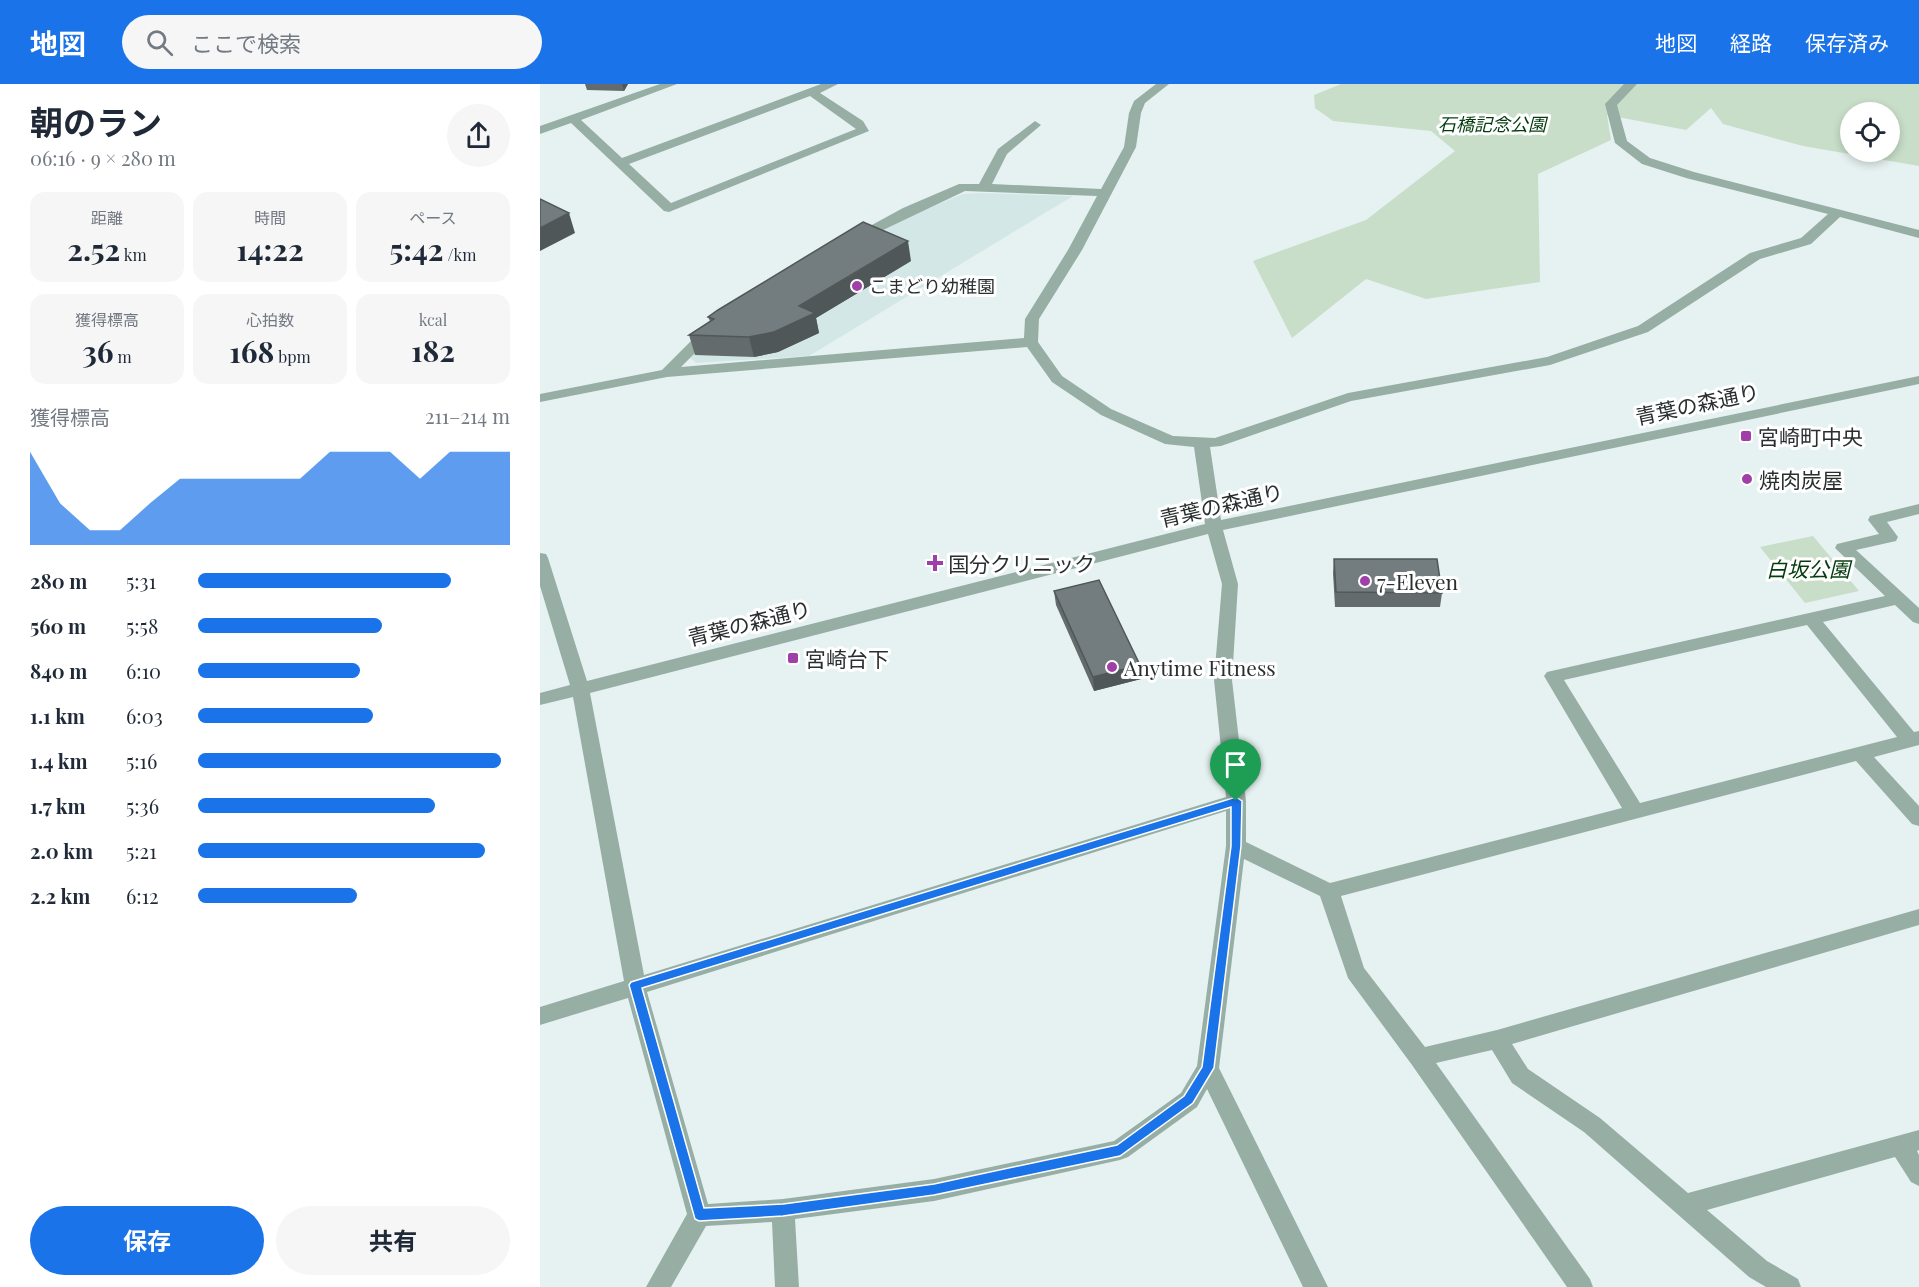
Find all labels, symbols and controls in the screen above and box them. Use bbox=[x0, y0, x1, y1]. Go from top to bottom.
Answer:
search box bbox=[122, 15, 542, 69]
text: 地図 bbox=[30, 24, 86, 61]
icon: search bbox=[143, 26, 176, 59]
text: ここで検索 bbox=[191, 28, 301, 58]
text: 地図 bbox=[1655, 28, 1697, 56]
text: 経路 bbox=[1730, 28, 1772, 56]
text: 保存済み bbox=[1805, 28, 1889, 56]
text: 朝のラン bbox=[30, 99, 162, 143]
map controls bbox=[1840, 102, 1900, 162]
button: locate bbox=[1840, 102, 1900, 162]
button: share bbox=[447, 104, 510, 167]
park label: 石橋記念公園 bbox=[1438, 112, 1549, 136]
text: 06:16 · 9 × 280 m bbox=[30, 144, 176, 171]
text: 距離 bbox=[91, 207, 123, 228]
text: 時間 bbox=[254, 207, 286, 228]
text: ペース bbox=[409, 207, 457, 228]
text: 2.52 bbox=[67, 229, 120, 269]
text: 14:22 bbox=[236, 229, 304, 269]
text: 5:42 bbox=[390, 229, 444, 269]
text: km bbox=[120, 244, 147, 265]
text: /km bbox=[444, 244, 476, 265]
place label: こまどり幼稚園 bbox=[869, 274, 995, 298]
marker: こまどり幼稚園 bbox=[850, 279, 864, 293]
text: 獲得標高 bbox=[75, 309, 139, 330]
text: 心拍数 bbox=[246, 309, 294, 330]
text: kcal bbox=[419, 309, 447, 330]
text: 182 bbox=[411, 330, 455, 370]
text: 36 bbox=[82, 331, 114, 371]
text: 168 bbox=[229, 331, 274, 371]
text: m bbox=[114, 346, 132, 367]
text: bpm bbox=[274, 346, 311, 367]
street label: 青葉の森通り bbox=[1632, 376, 1762, 430]
text: 211–214 m bbox=[425, 402, 510, 429]
text: 獲得標高 bbox=[30, 403, 110, 430]
place label: 宮崎町中央 bbox=[1758, 422, 1863, 450]
marker: 宮崎町中央 bbox=[1739, 429, 1753, 443]
place label: 焼肉炭屋 bbox=[1759, 465, 1843, 493]
marker: 焼肉炭屋 bbox=[1740, 472, 1754, 486]
street label: 青葉の森通り bbox=[1156, 476, 1286, 532]
place label: 国分クリニック bbox=[948, 549, 1095, 577]
marker: 国分クリニック bbox=[926, 554, 944, 572]
park label: 白坂公園 bbox=[1766, 554, 1853, 582]
text: 280 m bbox=[30, 567, 87, 594]
text: 5:31 bbox=[126, 567, 156, 594]
place label: 7-Eleven bbox=[1377, 567, 1459, 595]
marker: 7-Eleven bbox=[1358, 574, 1372, 588]
street label: 青葉の森通り bbox=[684, 593, 814, 651]
text: 560 m bbox=[30, 612, 86, 639]
text: 5:58 bbox=[126, 612, 158, 639]
place label: 宮崎台下 bbox=[805, 644, 889, 672]
marker: 宮崎台下 bbox=[786, 651, 800, 665]
place label: Anytime Fitness bbox=[1123, 653, 1276, 681]
text: 840 m bbox=[30, 657, 87, 684]
text: 6:10 bbox=[126, 657, 161, 684]
marker: Anytime Fitness bbox=[1105, 660, 1119, 674]
text: 1.1 km bbox=[30, 702, 85, 729]
text: 6:03 bbox=[126, 702, 163, 729]
pin bbox=[1210, 739, 1261, 801]
text: 1.4 km bbox=[30, 747, 88, 774]
text: 5:16 bbox=[126, 747, 157, 774]
icon: arrive bbox=[1219, 748, 1252, 781]
text: 1.7 km bbox=[30, 792, 86, 819]
text: 5:36 bbox=[126, 792, 159, 819]
text: 2.0 km bbox=[30, 837, 93, 864]
text: 5:21 bbox=[126, 837, 157, 864]
text: 2.2 km bbox=[30, 882, 90, 909]
text: 6:12 bbox=[126, 882, 159, 909]
button: 保存 bbox=[30, 1206, 264, 1275]
button: 共有 bbox=[276, 1206, 510, 1275]

